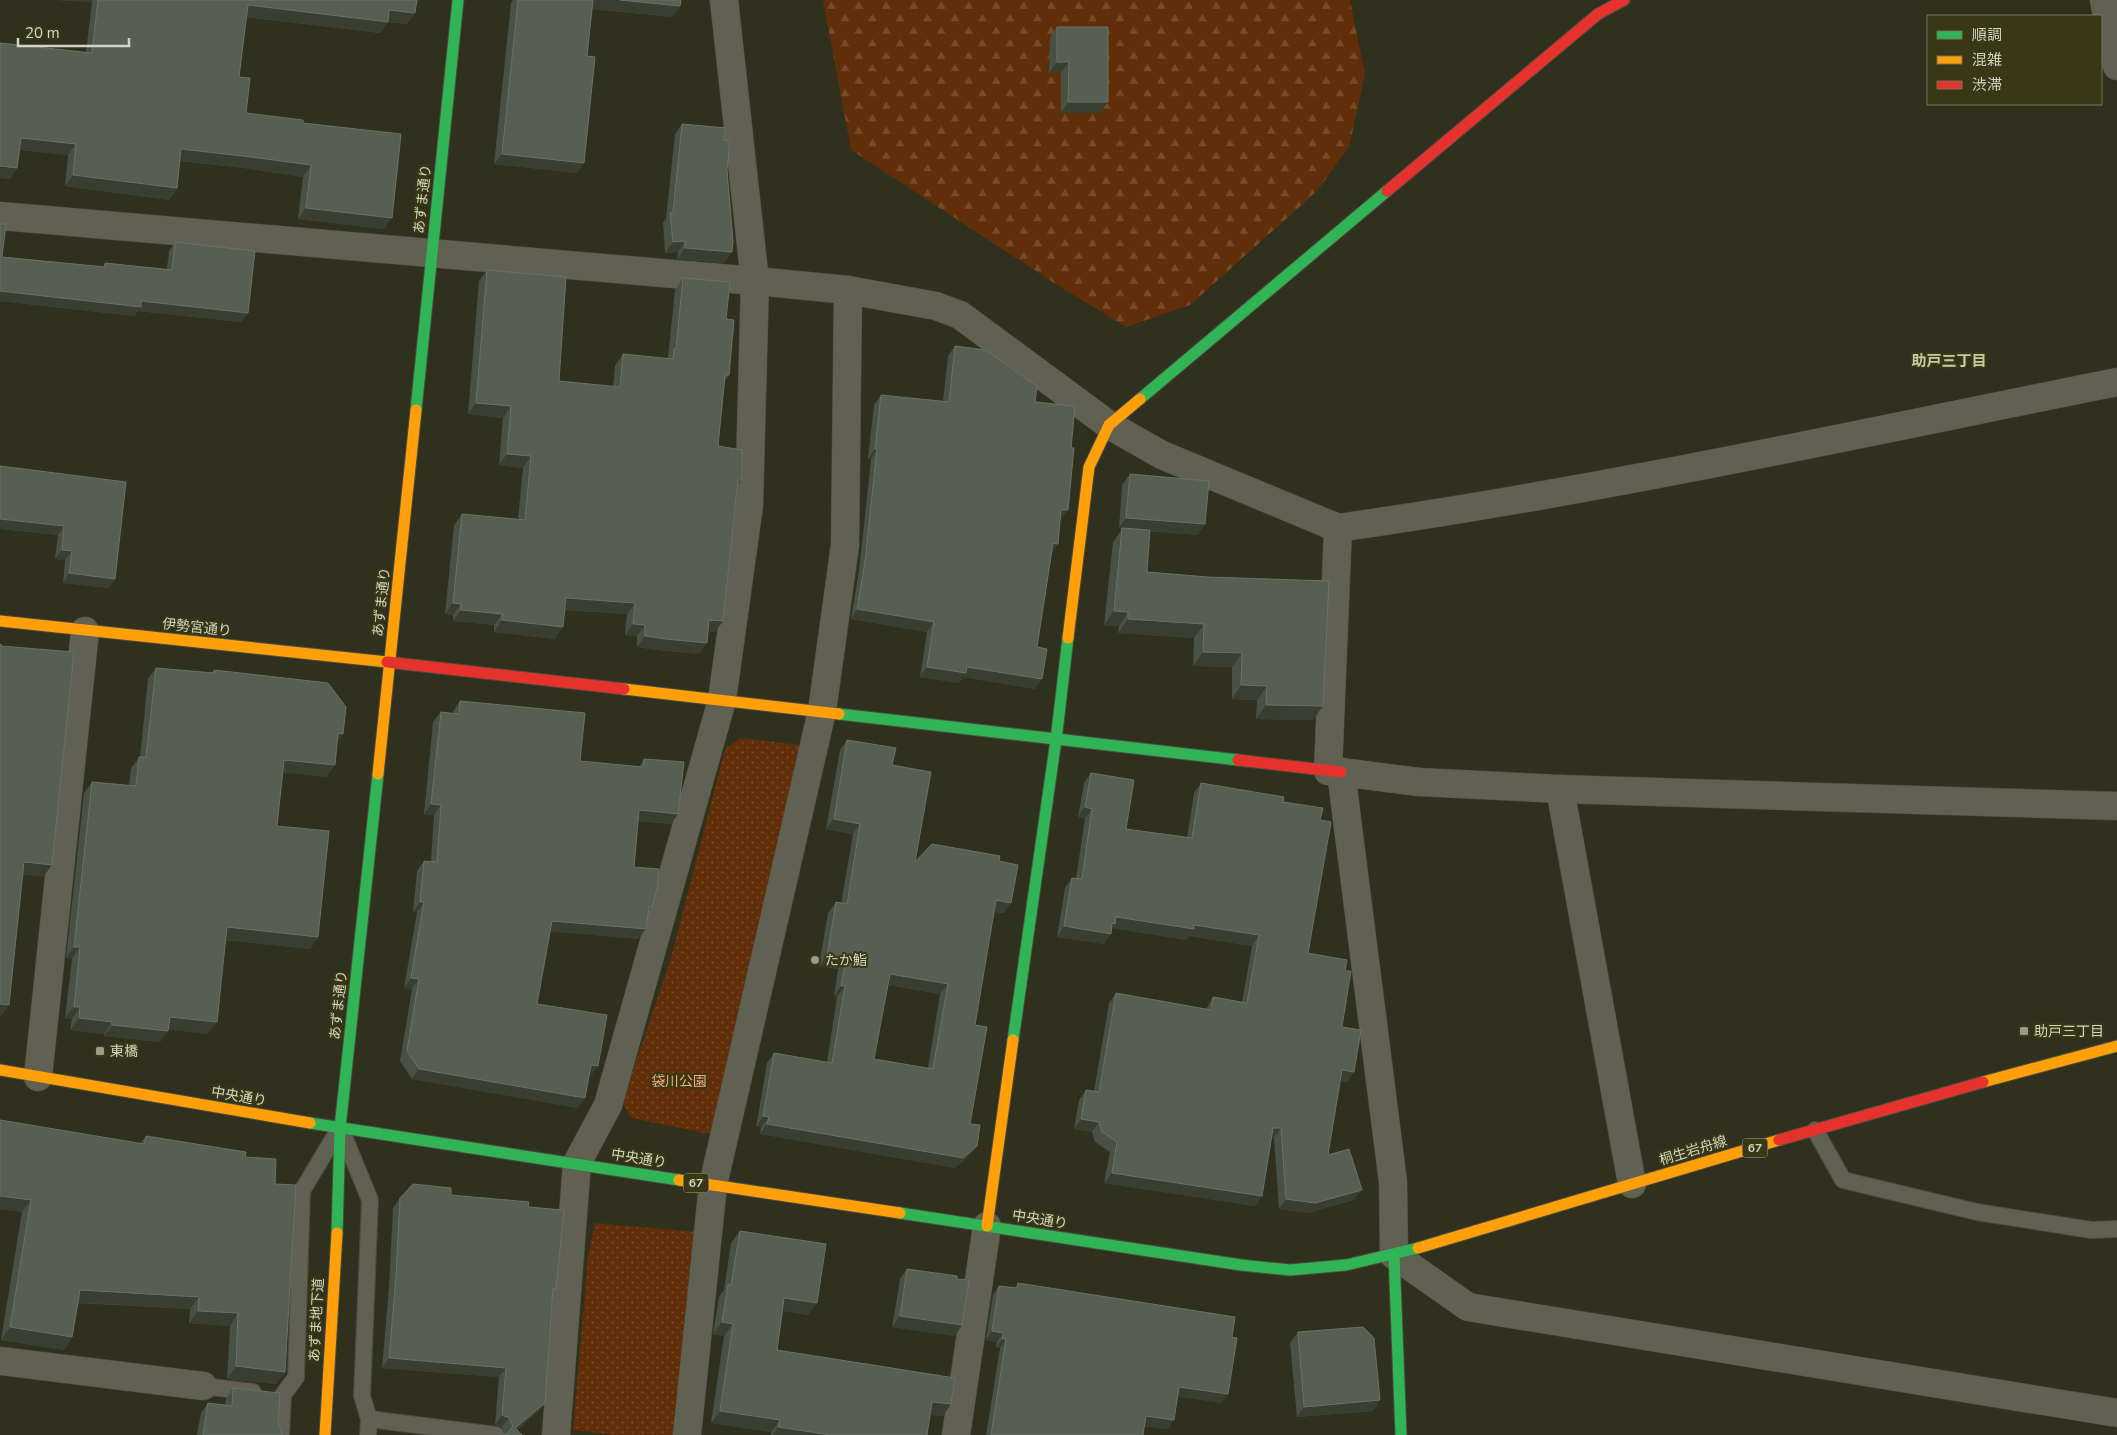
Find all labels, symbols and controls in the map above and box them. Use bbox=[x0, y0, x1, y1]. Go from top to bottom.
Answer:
scale bar bbox=[18, 15, 129, 47]
legend bbox=[1927, 15, 2102, 105]
text: 20 m bbox=[25, 23, 60, 43]
text: 順調 bbox=[1972, 25, 2002, 45]
text: 混雑 bbox=[1972, 50, 2002, 70]
text: 渋滞 bbox=[1972, 75, 2002, 95]
street label: あずま通り bbox=[409, 163, 436, 235]
district label: 助戸三丁目 bbox=[1911, 351, 1987, 371]
street label: あずま通り bbox=[368, 566, 395, 638]
street label: 伊勢宮通り bbox=[161, 614, 233, 641]
place label: たか鮨 bbox=[825, 951, 867, 970]
marker: たか鮨 bbox=[809, 954, 821, 966]
street label: あずま通り bbox=[325, 969, 352, 1041]
place label: 助戸三丁目 bbox=[2034, 1022, 2104, 1041]
marker: 助戸三丁目 bbox=[2018, 1025, 2030, 1037]
place label: 東橋 bbox=[110, 1042, 138, 1061]
marker: 東橋 bbox=[94, 1045, 106, 1057]
park label: 袋川公園 bbox=[651, 1072, 707, 1091]
street label: 中央通り bbox=[210, 1082, 268, 1111]
street label: 桐生岩舟線 bbox=[1657, 1131, 1729, 1170]
road number: 67 bbox=[1742, 1138, 1768, 1158]
street label: 中央通り bbox=[610, 1145, 668, 1172]
road number: 67 bbox=[684, 1174, 708, 1192]
street label: 中央通り bbox=[1011, 1206, 1069, 1233]
street label: あずま地下道 bbox=[305, 1278, 328, 1362]

